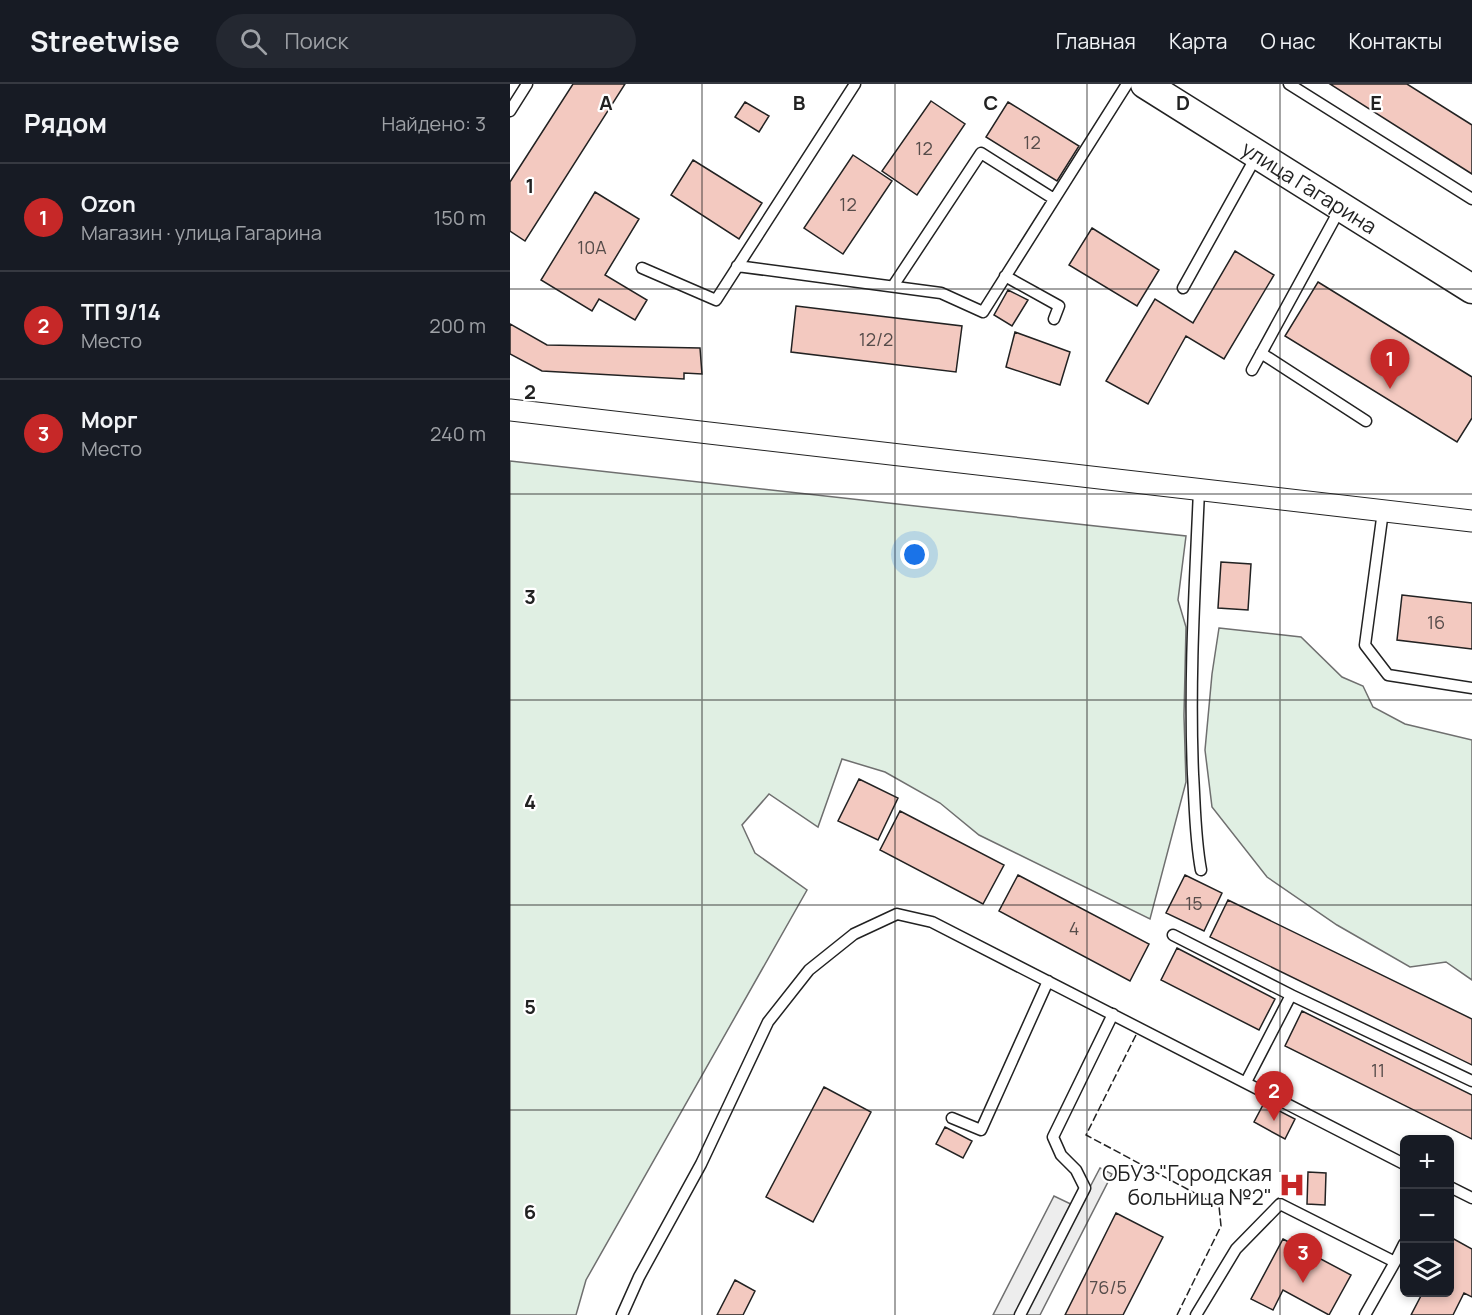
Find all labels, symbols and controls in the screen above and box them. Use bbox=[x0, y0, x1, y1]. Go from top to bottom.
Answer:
search box bbox=[216, 14, 636, 68]
text: Streetwise bbox=[30, 22, 180, 60]
icon: search bbox=[237, 25, 270, 58]
text: Поиск bbox=[285, 26, 348, 56]
text: Главная bbox=[1056, 27, 1136, 55]
text: Карта bbox=[1169, 27, 1227, 55]
text: О нас bbox=[1260, 27, 1316, 55]
text: Контакты bbox=[1349, 27, 1442, 55]
text: A bbox=[599, 89, 613, 116]
text: B bbox=[793, 89, 806, 116]
text: C bbox=[984, 89, 998, 116]
text: D bbox=[1176, 89, 1190, 116]
text: E bbox=[1370, 89, 1382, 116]
text: Рядом bbox=[24, 105, 107, 141]
text: Найдено: 3 bbox=[381, 110, 486, 137]
house number: 12 bbox=[1023, 130, 1041, 154]
street label: улица Гагарина bbox=[1237, 134, 1382, 240]
house number: 12 bbox=[915, 136, 933, 160]
text: 1 bbox=[526, 172, 534, 199]
text: Ozon bbox=[81, 189, 136, 219]
house number: 12 bbox=[839, 192, 857, 216]
text: 1 bbox=[39, 204, 48, 231]
text: 150 m bbox=[433, 204, 486, 231]
text: Магазин · улица Гагарина bbox=[81, 219, 322, 246]
house number: 10А bbox=[577, 235, 607, 259]
text: ТП 9/14 bbox=[81, 297, 161, 327]
text: 2 bbox=[38, 312, 49, 339]
text: 200 m bbox=[429, 312, 486, 339]
text: Место bbox=[81, 327, 142, 354]
house number: 12/2 bbox=[859, 327, 893, 351]
pin: 1 bbox=[1370, 340, 1410, 389]
text: 2 bbox=[524, 378, 536, 405]
text: Морг bbox=[81, 405, 138, 435]
text: 3 bbox=[38, 420, 49, 447]
text: 240 m bbox=[430, 420, 486, 447]
text: Место bbox=[81, 435, 142, 462]
your location bbox=[900, 540, 929, 569]
text: 3 bbox=[524, 583, 536, 610]
house number: 16 bbox=[1427, 610, 1445, 634]
text: 4 bbox=[524, 788, 536, 815]
house number: 15 bbox=[1185, 891, 1203, 915]
house number: 4 bbox=[1069, 916, 1079, 940]
text: 5 bbox=[524, 993, 536, 1020]
house number: 11 bbox=[1371, 1058, 1385, 1082]
pin: 2 bbox=[1254, 1072, 1293, 1121]
map controls bbox=[1400, 1135, 1454, 1297]
button: + bbox=[1400, 1135, 1454, 1189]
place label: ОБУЗ "Городская больница №2" bbox=[1102, 1159, 1272, 1211]
hospital icon: ОБУЗ "Городская больница №2" bbox=[1277, 1170, 1307, 1200]
button: − bbox=[1400, 1189, 1454, 1243]
text: 6 bbox=[524, 1198, 536, 1225]
pin: 3 bbox=[1284, 1234, 1322, 1283]
button: layers bbox=[1400, 1243, 1454, 1297]
house number: 76/5 bbox=[1089, 1275, 1127, 1299]

